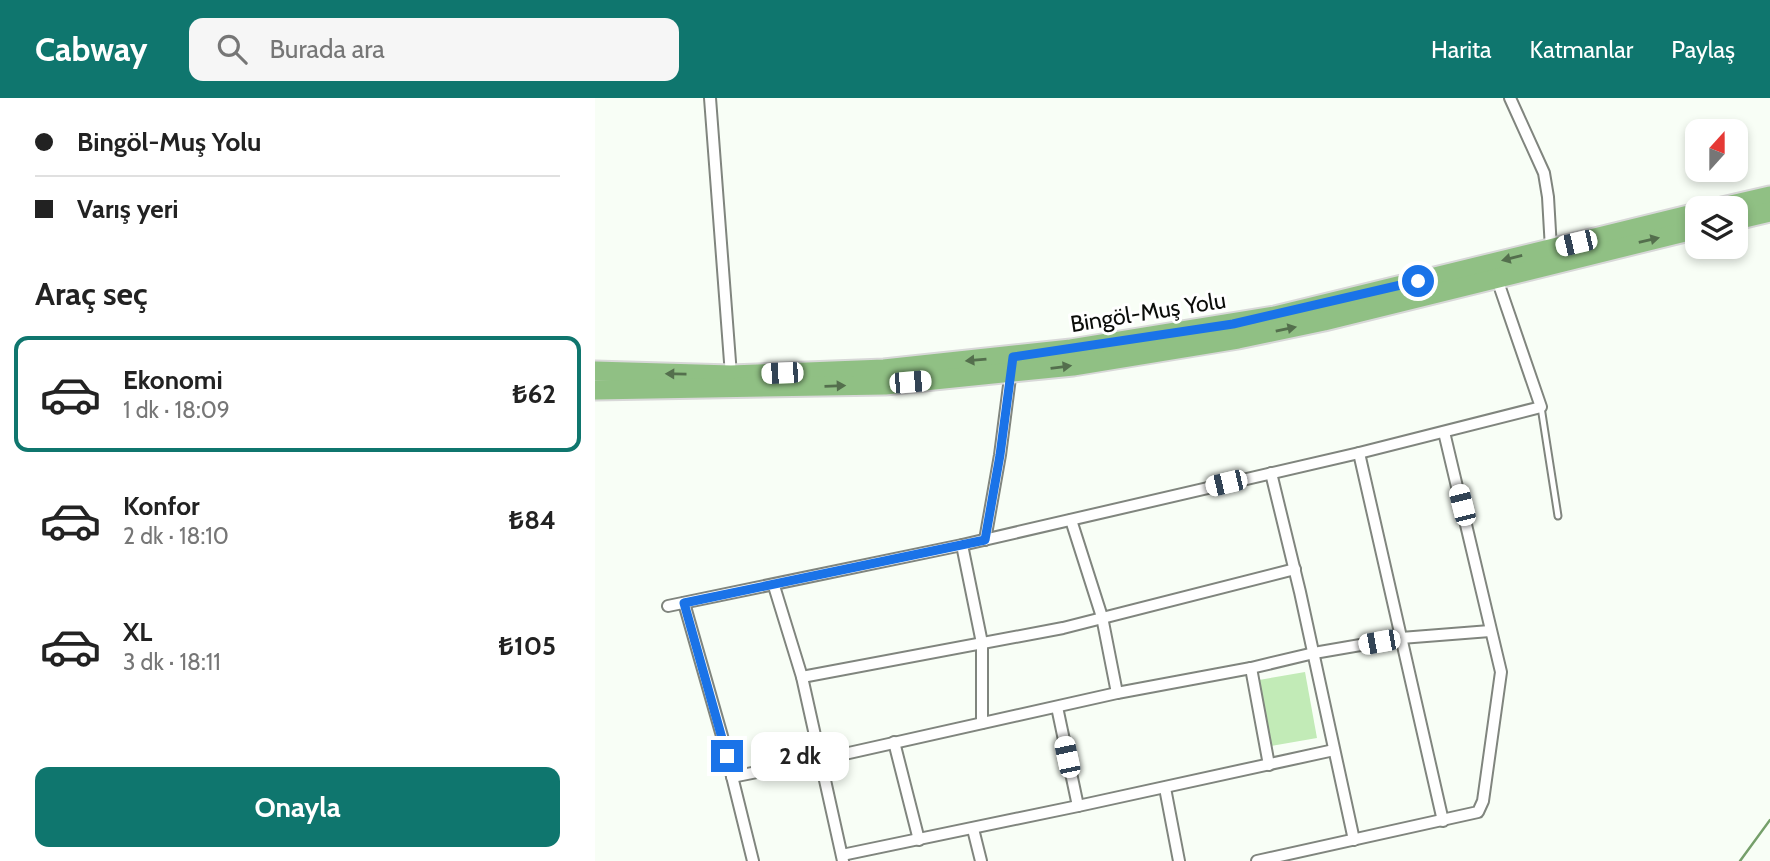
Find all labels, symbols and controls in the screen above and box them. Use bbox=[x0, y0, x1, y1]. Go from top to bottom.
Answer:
search box bbox=[189, 18, 679, 81]
text: Cabway bbox=[35, 29, 147, 69]
icon: search bbox=[213, 30, 251, 68]
text: Burada ara bbox=[269, 33, 385, 65]
text: Harita bbox=[1431, 35, 1492, 64]
text: Katmanlar bbox=[1530, 35, 1633, 64]
text: Paylaş bbox=[1671, 35, 1735, 64]
north arrow bbox=[1685, 119, 1748, 182]
map controls bbox=[1685, 119, 1748, 259]
text: Bingöl-Muş Yolu bbox=[77, 126, 261, 158]
text: Varış yeri bbox=[77, 193, 179, 225]
button: layers bbox=[1685, 196, 1748, 259]
car bbox=[1554, 228, 1599, 258]
one-way arrow bbox=[1638, 235, 1660, 246]
one-way arrow bbox=[1501, 253, 1523, 264]
route start bbox=[1402, 265, 1434, 297]
text: Araç seç bbox=[35, 274, 148, 313]
street label: Bingöl-Muş Yolu bbox=[1068, 286, 1228, 338]
one-way arrow bbox=[1275, 324, 1297, 335]
one-way arrow bbox=[965, 355, 987, 366]
car bbox=[761, 362, 804, 384]
one-way arrow bbox=[1050, 362, 1072, 373]
icon: car bbox=[39, 363, 102, 426]
text: Ekonomi bbox=[123, 364, 223, 396]
one-way arrow bbox=[665, 368, 687, 380]
car bbox=[889, 370, 932, 394]
text: ₺62 bbox=[512, 378, 556, 410]
one-way arrow bbox=[824, 380, 846, 392]
text: 1 dk · 18:09 bbox=[123, 396, 230, 424]
car bbox=[1204, 468, 1249, 498]
car bbox=[1447, 482, 1478, 528]
icon: car bbox=[39, 489, 102, 552]
text: Konfor bbox=[123, 490, 200, 522]
text: ₺84 bbox=[509, 504, 556, 536]
text: 2 dk · 18:10 bbox=[123, 522, 229, 550]
icon: car bbox=[39, 615, 102, 678]
text: XL bbox=[123, 616, 152, 648]
car bbox=[1357, 628, 1402, 656]
text: ₺105 bbox=[499, 630, 556, 662]
text: 3 dk · 18:11 bbox=[123, 648, 221, 676]
callout: 2 dk bbox=[751, 732, 850, 780]
car bbox=[1053, 734, 1082, 780]
route end bbox=[711, 740, 743, 772]
text: 2 dk bbox=[779, 742, 821, 770]
button: Onayla bbox=[35, 767, 560, 847]

